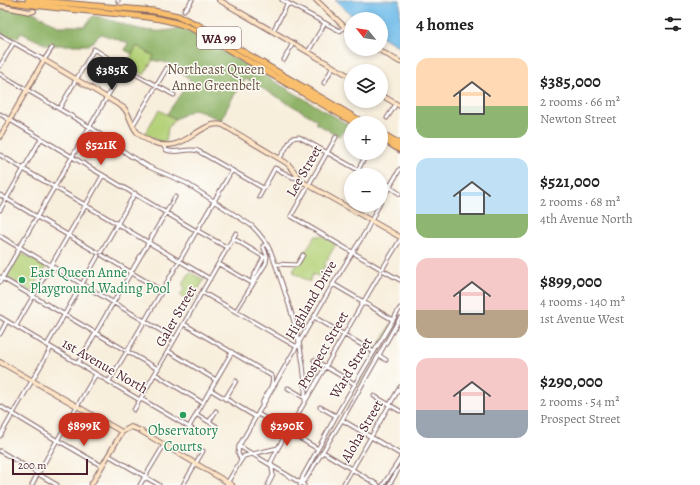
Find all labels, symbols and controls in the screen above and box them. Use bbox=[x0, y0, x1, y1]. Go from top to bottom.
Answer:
north arrow bbox=[344, 12, 388, 56]
map controls bbox=[344, 12, 388, 212]
text: 4 homes bbox=[416, 13, 474, 36]
icon: filters bbox=[662, 13, 684, 35]
road number: WA 99 bbox=[197, 27, 241, 49]
pin: $385K bbox=[84, 57, 140, 91]
park label: Northeast Queen Anne Greenbelt bbox=[167, 60, 265, 95]
text: $385K bbox=[96, 61, 128, 78]
button: layers bbox=[344, 64, 388, 108]
text: $385,000 bbox=[540, 70, 601, 93]
icon: home bbox=[448, 74, 496, 122]
text: 2 rooms · 66 m² bbox=[540, 93, 620, 110]
text: Newton Street bbox=[540, 110, 617, 127]
button: + bbox=[344, 116, 388, 160]
pin: $521K bbox=[73, 132, 129, 166]
text: $521K bbox=[85, 136, 117, 153]
street label: Lee Street bbox=[282, 141, 327, 200]
button: − bbox=[344, 168, 388, 212]
text: $521,000 bbox=[540, 170, 600, 193]
icon: home bbox=[448, 174, 496, 222]
text: 2 rooms · 68 m² bbox=[540, 193, 620, 210]
text: 4th Avenue North bbox=[540, 210, 633, 227]
street label: Highland Drive bbox=[281, 257, 341, 343]
place label: East Queen Anne Playground Wading Pool bbox=[30, 263, 170, 298]
text: $899,000 bbox=[540, 270, 602, 293]
icon: home bbox=[448, 274, 496, 322]
marker: East Queen Anne Playground Wading Pool bbox=[17, 275, 27, 285]
street label: Galer Street bbox=[151, 281, 201, 350]
text: 4 rooms · 140 m² bbox=[540, 293, 625, 310]
street label: Prospect Street bbox=[293, 307, 353, 392]
text: 1st Avenue West bbox=[540, 310, 624, 327]
street label: Ward Street bbox=[325, 333, 377, 403]
street label: 1st Avenue North bbox=[58, 334, 152, 399]
text: $290,000 bbox=[540, 370, 603, 393]
icon: home bbox=[448, 374, 496, 422]
text: 2 rooms · 54 m² bbox=[540, 393, 619, 410]
street label: Aloha Street bbox=[336, 396, 388, 467]
marker: Observatory Courts bbox=[178, 410, 188, 420]
text: Prospect Street bbox=[540, 410, 621, 427]
pin: $899K bbox=[56, 413, 112, 447]
pin: $290K bbox=[259, 413, 315, 447]
text: $899K bbox=[68, 417, 100, 434]
text: $290K bbox=[270, 417, 304, 434]
place label: Observatory Courts bbox=[148, 421, 219, 456]
scale bar bbox=[12, 457, 88, 476]
text: 200 m bbox=[18, 458, 46, 473]

